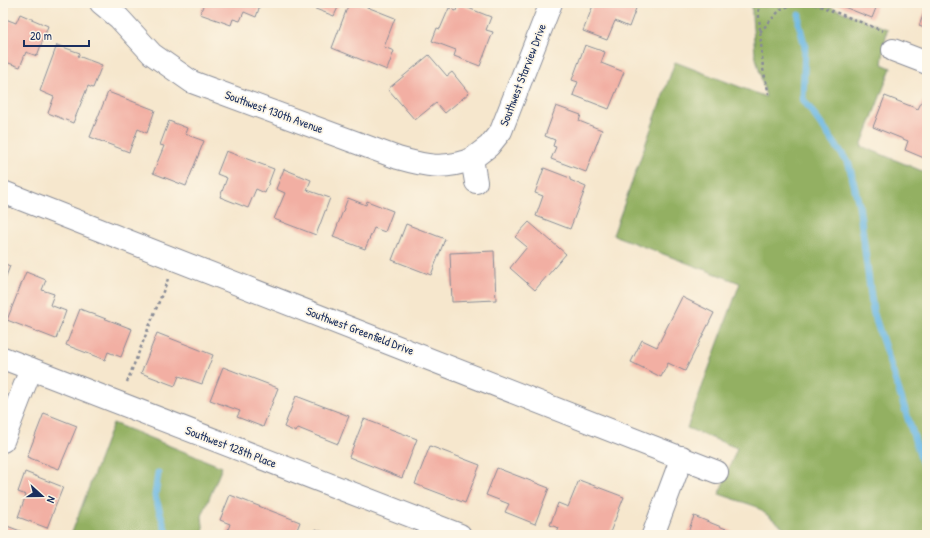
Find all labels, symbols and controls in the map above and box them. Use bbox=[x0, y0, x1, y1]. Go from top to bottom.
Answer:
street label: Southwest Starview Drive bbox=[495, 21, 550, 128]
scale bar bbox=[24, 22, 89, 48]
text: 20 m bbox=[30, 27, 52, 44]
street label: Southwest 130th Avenue bbox=[223, 86, 326, 137]
street label: Southwest Greenfield Drive bbox=[304, 302, 417, 359]
street label: Southwest 128th Place bbox=[183, 421, 279, 472]
north arrow bbox=[22, 476, 62, 516]
text: N bbox=[44, 494, 59, 505]

